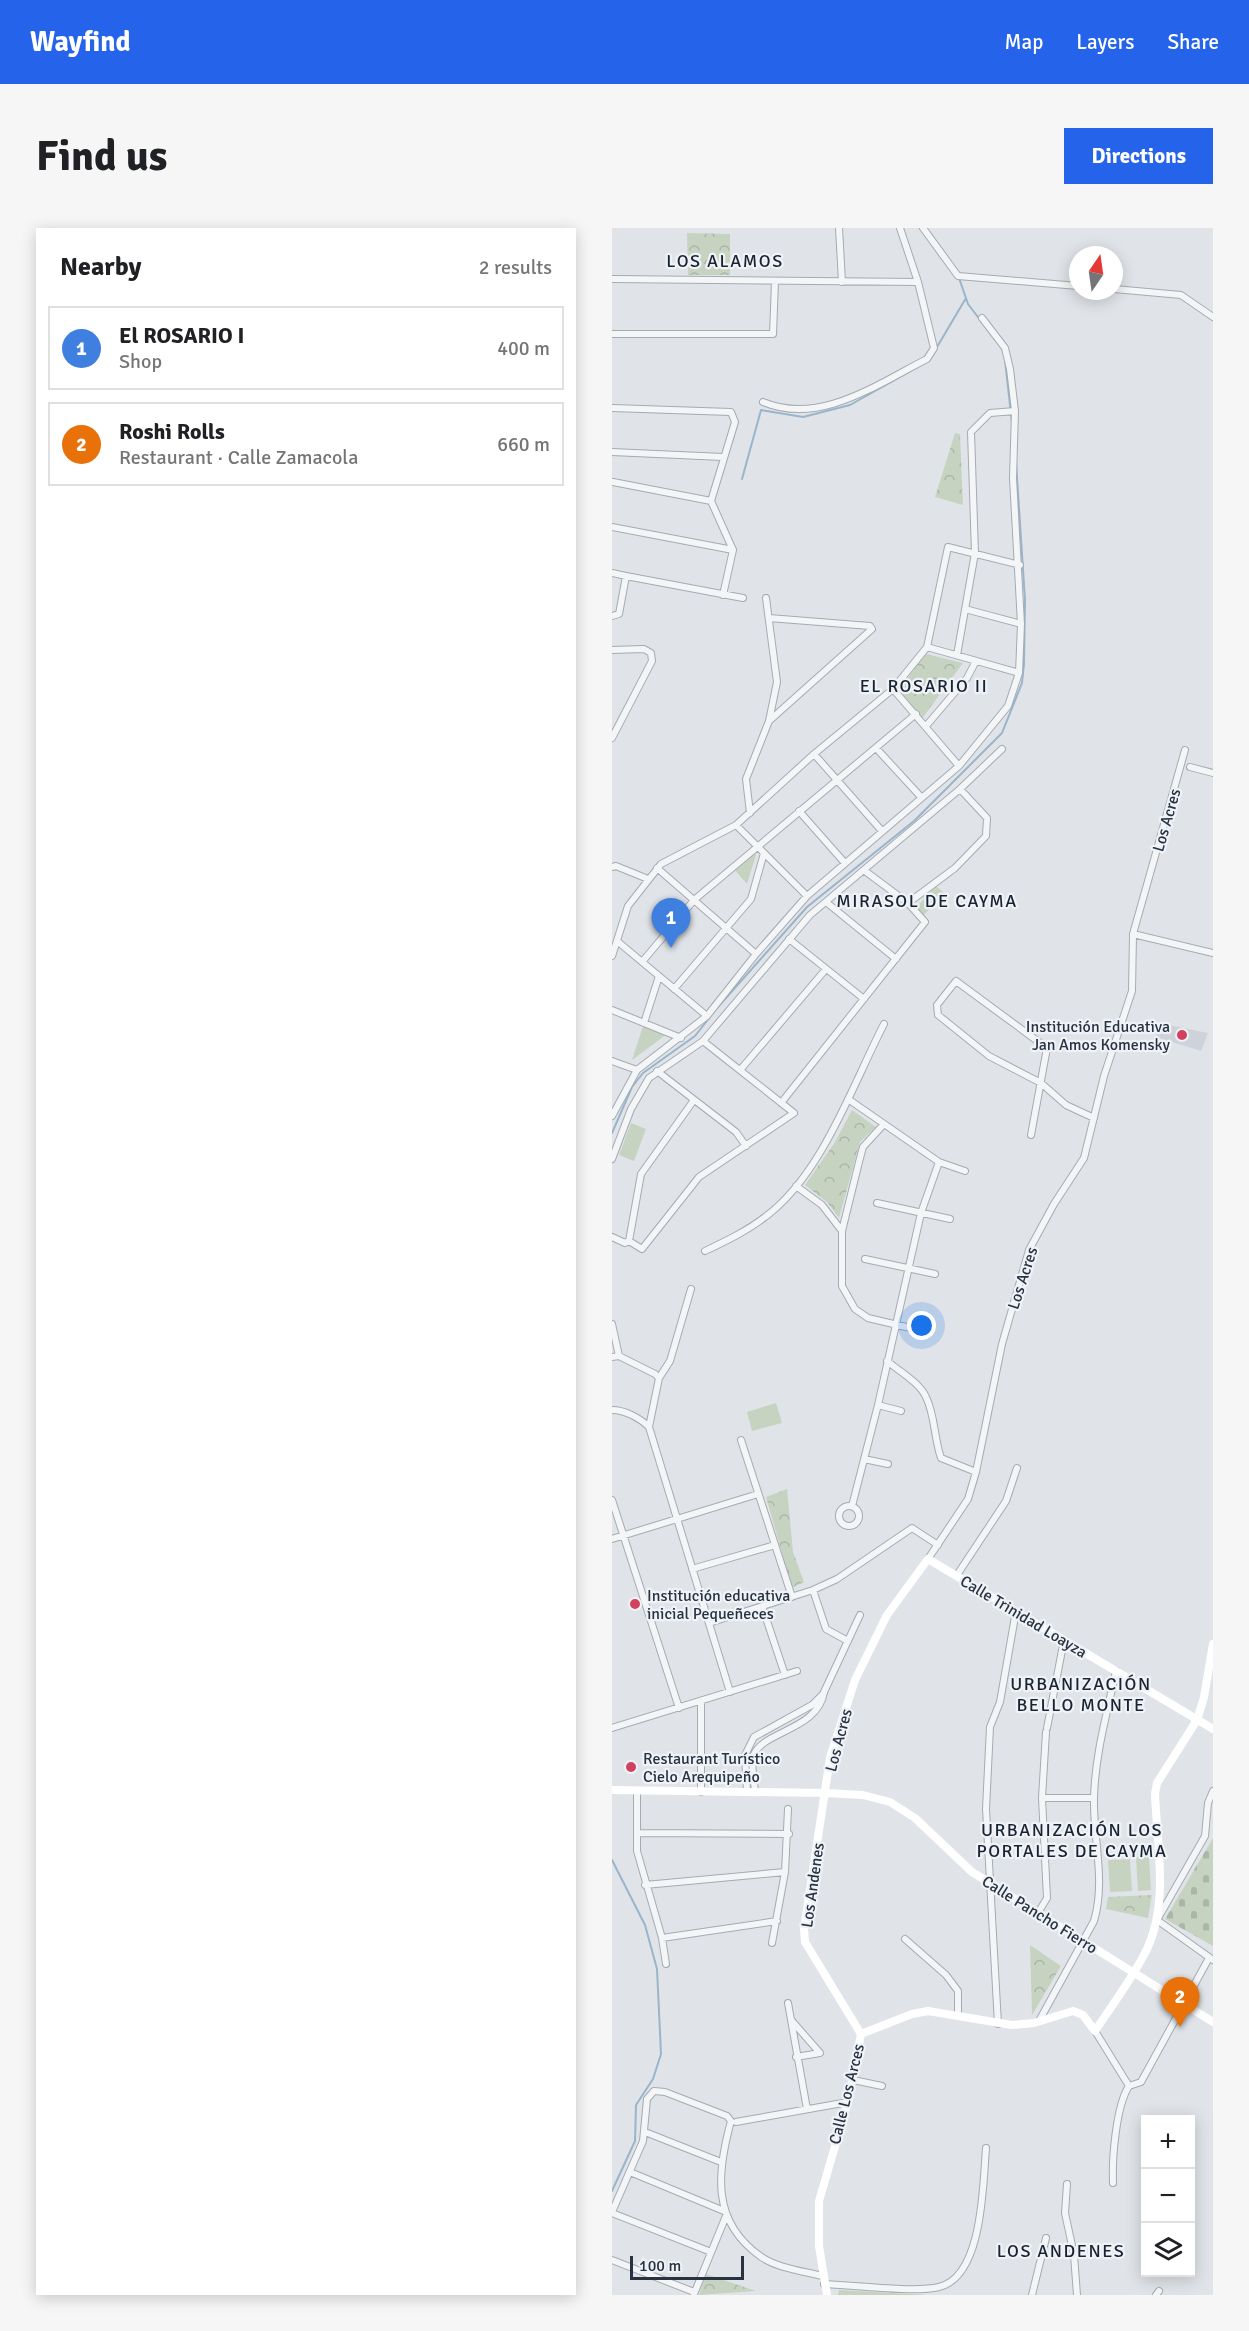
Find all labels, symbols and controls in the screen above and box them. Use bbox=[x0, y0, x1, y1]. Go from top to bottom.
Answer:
text: Wayfind bbox=[30, 25, 131, 59]
text: Map bbox=[1005, 29, 1043, 55]
text: Layers bbox=[1076, 29, 1134, 55]
text: Share bbox=[1167, 29, 1219, 55]
button: Directions bbox=[1064, 128, 1213, 184]
text: Find us bbox=[36, 131, 167, 182]
north arrow bbox=[1069, 246, 1123, 300]
district label: LOS ALAMOS bbox=[666, 250, 784, 272]
text: Nearby bbox=[60, 251, 141, 283]
text: 2 results bbox=[479, 255, 552, 280]
text: El ROSARIO I bbox=[119, 322, 244, 349]
text: 1 bbox=[76, 336, 87, 361]
text: 400 m bbox=[497, 336, 550, 361]
text: Shop bbox=[119, 349, 162, 374]
text: Roshi Rolls bbox=[119, 418, 225, 445]
text: 2 bbox=[76, 432, 87, 457]
text: 660 m bbox=[497, 432, 550, 457]
text: Restaurant · Calle Zamacola bbox=[119, 445, 358, 470]
district label: EL ROSARIO II bbox=[860, 675, 988, 697]
street label: Los Acres bbox=[1148, 786, 1185, 854]
district label: MIRASOL DE CAYMA bbox=[836, 890, 1018, 912]
pin: 1 bbox=[652, 898, 690, 948]
place label: Institución Educativa Jan Amos Komensky bbox=[1026, 1017, 1171, 1055]
marker: Institución Educativa Jan Amos Komensky bbox=[1175, 1028, 1189, 1042]
street label: Los Acres bbox=[1003, 1245, 1042, 1312]
your location bbox=[907, 1311, 936, 1340]
street label: Calle Trinidad Loayza bbox=[956, 1571, 1091, 1663]
place label: Institución educativa inicial Pequeñeces bbox=[647, 1586, 790, 1624]
marker: Institución educativa inicial Pequeñeces bbox=[628, 1597, 642, 1611]
district label: URBANIZACIÓN BELLO MONTE bbox=[1010, 1673, 1152, 1716]
street label: Los Acres bbox=[821, 1706, 857, 1774]
place label: Restaurant Turístico Cielo Arequipeño bbox=[643, 1749, 780, 1787]
marker: Restaurant Turístico Cielo Arequipeño bbox=[624, 1760, 638, 1774]
district label: URBANIZACIÓN LOS PORTALES DE CAYMA bbox=[976, 1819, 1168, 1862]
street label: Los Andenes bbox=[797, 1841, 829, 1929]
street label: Calle Pancho Fierro bbox=[978, 1871, 1101, 1958]
pin: 2 bbox=[1160, 1978, 1200, 2027]
street label: Calle Los Arces bbox=[825, 2042, 869, 2147]
map controls bbox=[1141, 2115, 1195, 2277]
button: + bbox=[1141, 2115, 1195, 2169]
button: − bbox=[1141, 2169, 1195, 2223]
button: layers bbox=[1141, 2223, 1195, 2277]
district label: LOS ANDENES bbox=[997, 2240, 1125, 2262]
scale bar bbox=[630, 2253, 744, 2280]
text: 100 m bbox=[639, 2256, 681, 2276]

